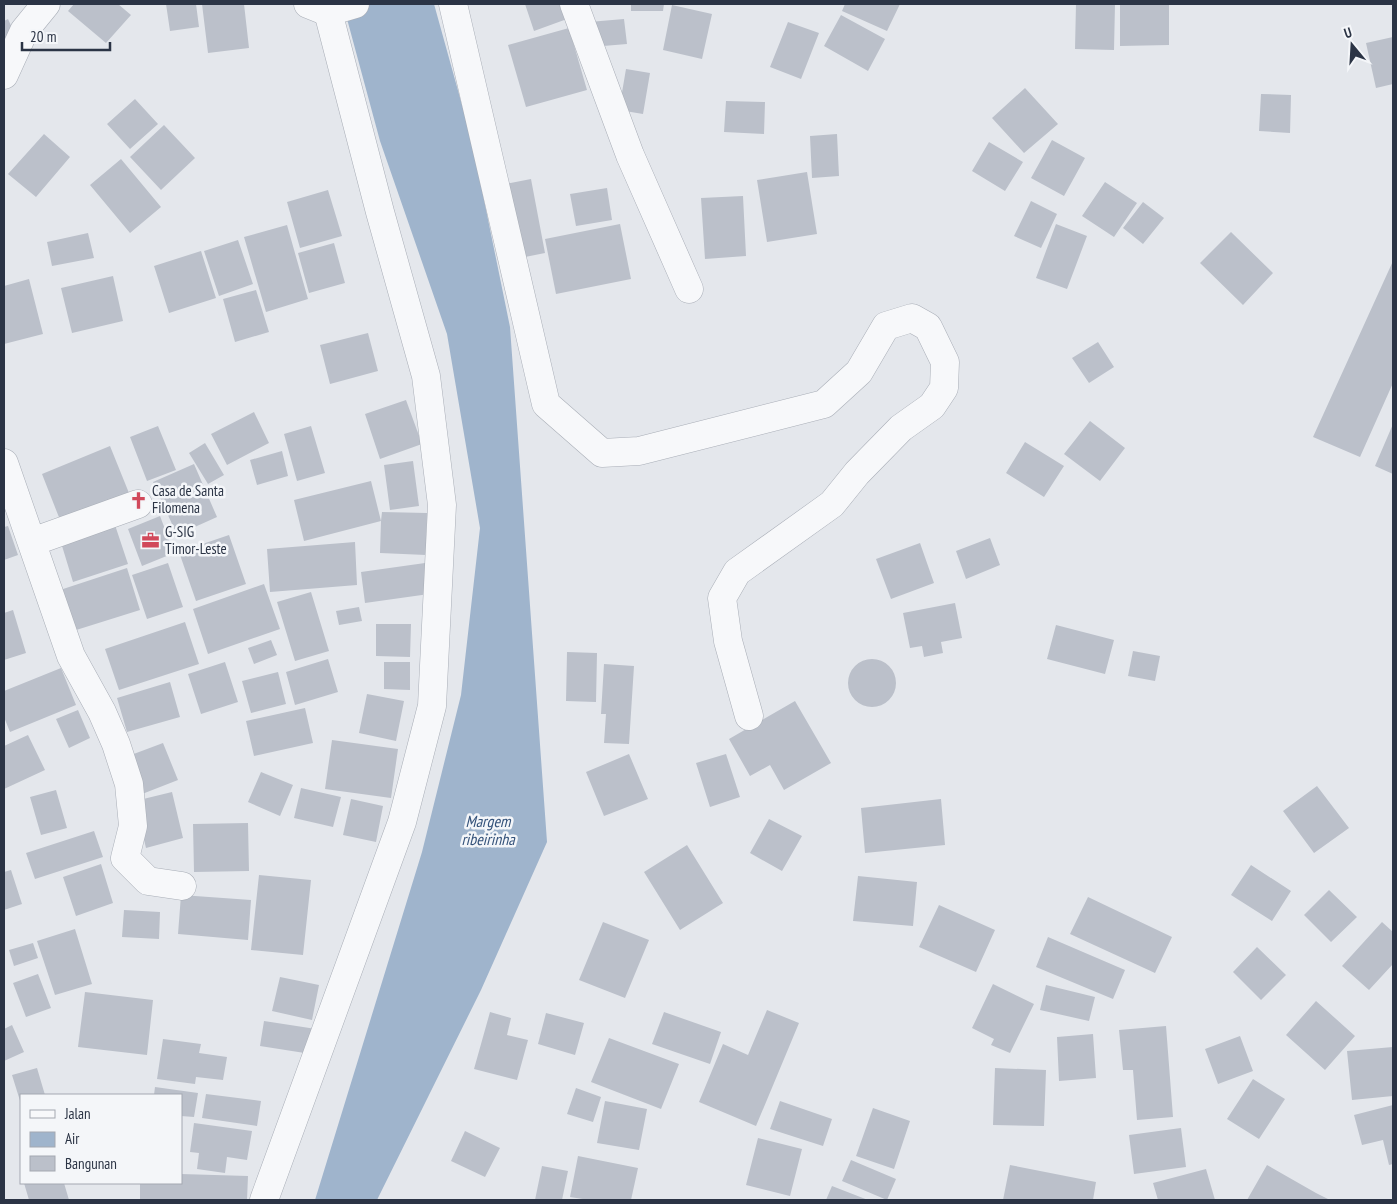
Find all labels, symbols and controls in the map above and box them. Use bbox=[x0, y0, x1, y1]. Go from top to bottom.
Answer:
scale bar bbox=[22, 20, 110, 52]
north arrow bbox=[1327, 20, 1377, 70]
text: U bbox=[1342, 23, 1354, 42]
text: 20 m bbox=[30, 27, 56, 46]
place label: Casa de Santa Filomena bbox=[152, 481, 224, 517]
church icon: Casa de Santa Filomena bbox=[128, 490, 148, 510]
place label: G-SIG Timor-Leste bbox=[165, 522, 227, 558]
office icon: G-SIG Timor-Leste bbox=[141, 531, 161, 551]
water label: Margem ribeirinha bbox=[461, 811, 516, 849]
legend bbox=[20, 1094, 182, 1184]
text: Jalan bbox=[64, 1104, 91, 1123]
text: Air bbox=[65, 1129, 80, 1148]
text: Bangunan bbox=[65, 1154, 117, 1173]

